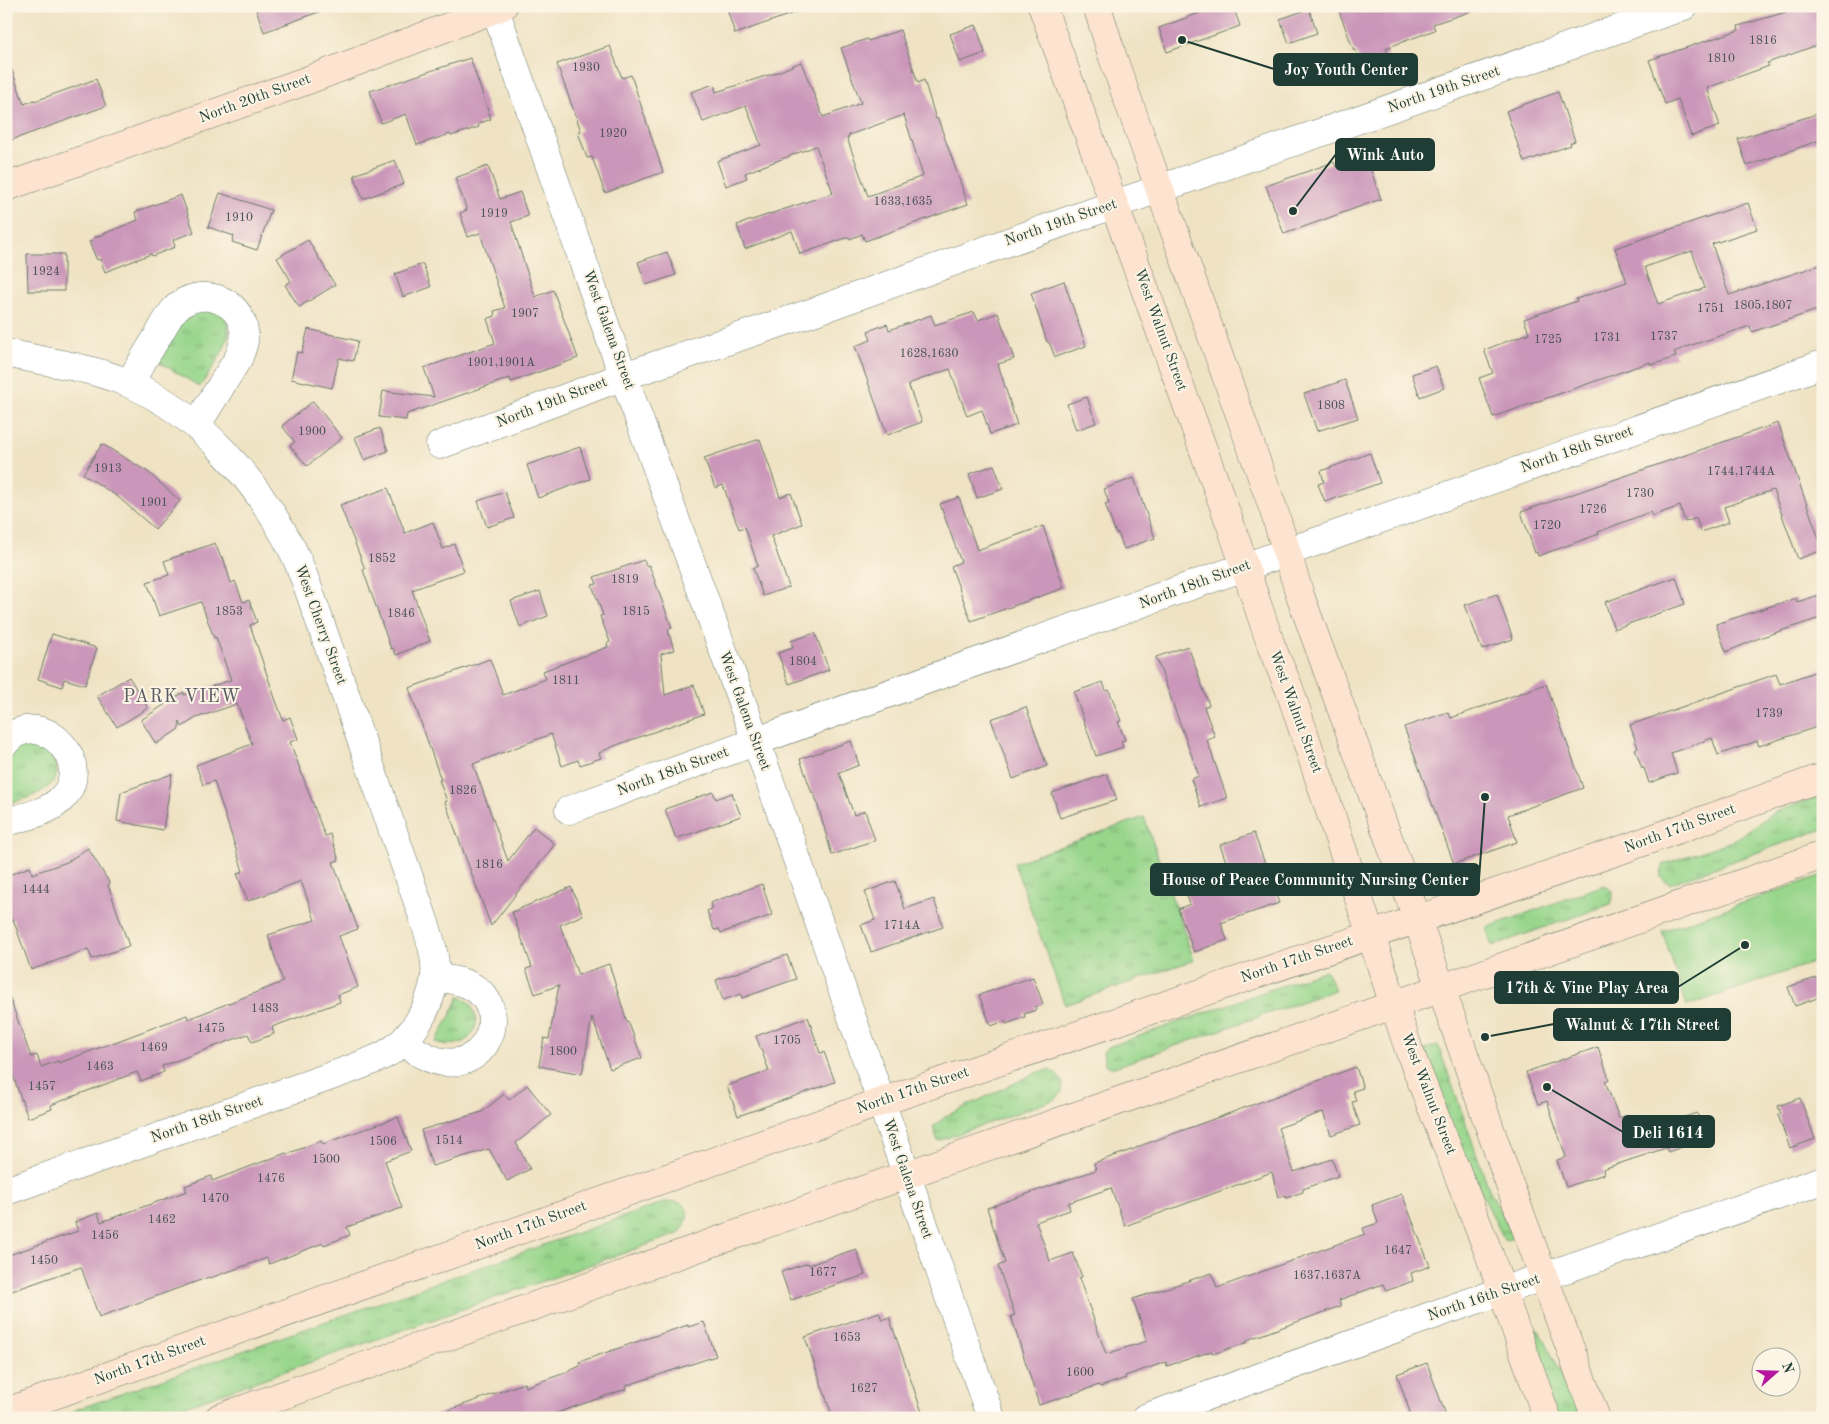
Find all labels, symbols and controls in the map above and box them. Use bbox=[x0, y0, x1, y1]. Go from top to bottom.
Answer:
house number: 1816 bbox=[1749, 35, 1777, 47]
house number: 1810 bbox=[1707, 53, 1735, 65]
callout: Joy Youth Center bbox=[1274, 54, 1417, 85]
house number: 1930 bbox=[572, 62, 600, 74]
text: Joy Youth Center bbox=[1284, 63, 1408, 79]
street label: North 19th Street bbox=[1386, 64, 1502, 116]
street label: North 20th Street bbox=[197, 72, 313, 126]
house number: 1920 bbox=[599, 128, 627, 140]
callout: Wink Auto bbox=[1336, 139, 1434, 170]
text: Wink Auto bbox=[1346, 148, 1424, 164]
house number: 1633,1635 bbox=[873, 195, 933, 208]
street label: North 19th Street bbox=[1003, 197, 1119, 249]
house number: 1919 bbox=[480, 208, 508, 220]
house number: 1910 bbox=[225, 212, 253, 224]
house number: 1924 bbox=[32, 266, 60, 278]
street label: West Walnut Street bbox=[1131, 267, 1189, 393]
street label: West Galena Street bbox=[579, 268, 637, 392]
house number: 1805,1807 bbox=[1733, 299, 1793, 312]
house number: 1751 bbox=[1697, 302, 1725, 315]
house number: 1907 bbox=[511, 308, 539, 320]
house number: 1737 bbox=[1650, 331, 1678, 343]
house number: 1731 bbox=[1593, 332, 1621, 344]
house number: 1725 bbox=[1534, 333, 1562, 346]
house number: 1628,1630 bbox=[899, 348, 959, 360]
house number: 1901,1901A bbox=[467, 357, 535, 369]
street label: North 19th Street bbox=[494, 375, 610, 431]
house number: 1808 bbox=[1317, 400, 1345, 412]
street label: North 18th Street bbox=[1519, 424, 1635, 476]
house number: 1900 bbox=[298, 426, 326, 438]
house number: 1913 bbox=[94, 463, 122, 475]
house number: 1744,1744A bbox=[1707, 466, 1775, 478]
house number: 1730 bbox=[1626, 488, 1654, 500]
house number: 1901 bbox=[140, 497, 168, 509]
house number: 1726 bbox=[1579, 504, 1607, 516]
house number: 1720 bbox=[1533, 520, 1561, 532]
house number: 1852 bbox=[368, 552, 396, 565]
street label: North 18th Street bbox=[1137, 558, 1253, 612]
street label: West Cherry Street bbox=[291, 563, 349, 687]
house number: 1819 bbox=[611, 574, 639, 586]
house number: 1853 bbox=[215, 605, 243, 618]
house number: 1815 bbox=[622, 605, 650, 618]
house number: 1846 bbox=[387, 608, 415, 620]
street label: West Galena Street bbox=[715, 649, 773, 773]
street label: West Walnut Street bbox=[1266, 649, 1324, 775]
house number: 1804 bbox=[789, 656, 817, 668]
house number: 1811 bbox=[552, 675, 580, 687]
district label: PARK VIEW bbox=[123, 688, 241, 706]
house number: 1739 bbox=[1755, 708, 1783, 720]
street label: North 18th Street bbox=[615, 745, 731, 799]
house number: 1826 bbox=[449, 785, 477, 797]
street label: North 17th Street bbox=[1622, 802, 1738, 856]
house number: 1816 bbox=[475, 859, 503, 871]
callout: House of Peace Community Nursing Center bbox=[1151, 864, 1479, 895]
text: House of Peace Community Nursing Center bbox=[1161, 873, 1469, 889]
house number: 1444 bbox=[22, 884, 50, 896]
house number: 1714A bbox=[883, 920, 921, 932]
street label: North 17th Street bbox=[1239, 934, 1355, 986]
callout: 17th & Vine Play Area bbox=[1495, 972, 1678, 1003]
text: 17th & Vine Play Area bbox=[1505, 981, 1669, 997]
house number: 1483 bbox=[251, 1003, 279, 1015]
callout: Walnut & 17th Street bbox=[1554, 1009, 1730, 1040]
text: Walnut & 17th Street bbox=[1564, 1018, 1720, 1034]
house number: 1475 bbox=[197, 1022, 225, 1035]
street label: West Walnut Street bbox=[1398, 1031, 1458, 1157]
house number: 1705 bbox=[773, 1034, 801, 1047]
house number: 1469 bbox=[140, 1042, 168, 1054]
house number: 1800 bbox=[549, 1046, 577, 1058]
house number: 1463 bbox=[86, 1061, 114, 1073]
street label: North 17th Street bbox=[855, 1065, 971, 1117]
house number: 1457 bbox=[28, 1080, 56, 1093]
street label: North 18th Street bbox=[149, 1094, 265, 1146]
callout: Deli 1614 bbox=[1623, 1116, 1714, 1147]
street label: West Galena Street bbox=[879, 1117, 935, 1241]
text: Deli 1614 bbox=[1632, 1126, 1704, 1142]
house number: 1514 bbox=[435, 1134, 463, 1147]
house number: 1506 bbox=[369, 1135, 397, 1148]
house number: 1500 bbox=[312, 1153, 340, 1166]
house number: 1476 bbox=[257, 1173, 285, 1185]
house number: 1470 bbox=[201, 1193, 229, 1205]
street label: North 17th Street bbox=[473, 1199, 589, 1253]
house number: 1462 bbox=[148, 1214, 176, 1226]
house number: 1456 bbox=[91, 1229, 119, 1242]
house number: 1647 bbox=[1384, 1245, 1412, 1257]
house number: 1450 bbox=[30, 1254, 58, 1267]
house number: 1677 bbox=[809, 1267, 837, 1279]
house number: 1637,1637A bbox=[1293, 1270, 1361, 1282]
street label: North 16th Street bbox=[1426, 1272, 1542, 1324]
house number: 1653 bbox=[833, 1331, 861, 1344]
street label: North 17th Street bbox=[92, 1334, 208, 1388]
north arrow bbox=[1752, 1346, 1802, 1396]
text: N bbox=[1779, 1360, 1796, 1376]
house number: 1600 bbox=[1066, 1367, 1094, 1379]
house number: 1627 bbox=[850, 1383, 878, 1395]

